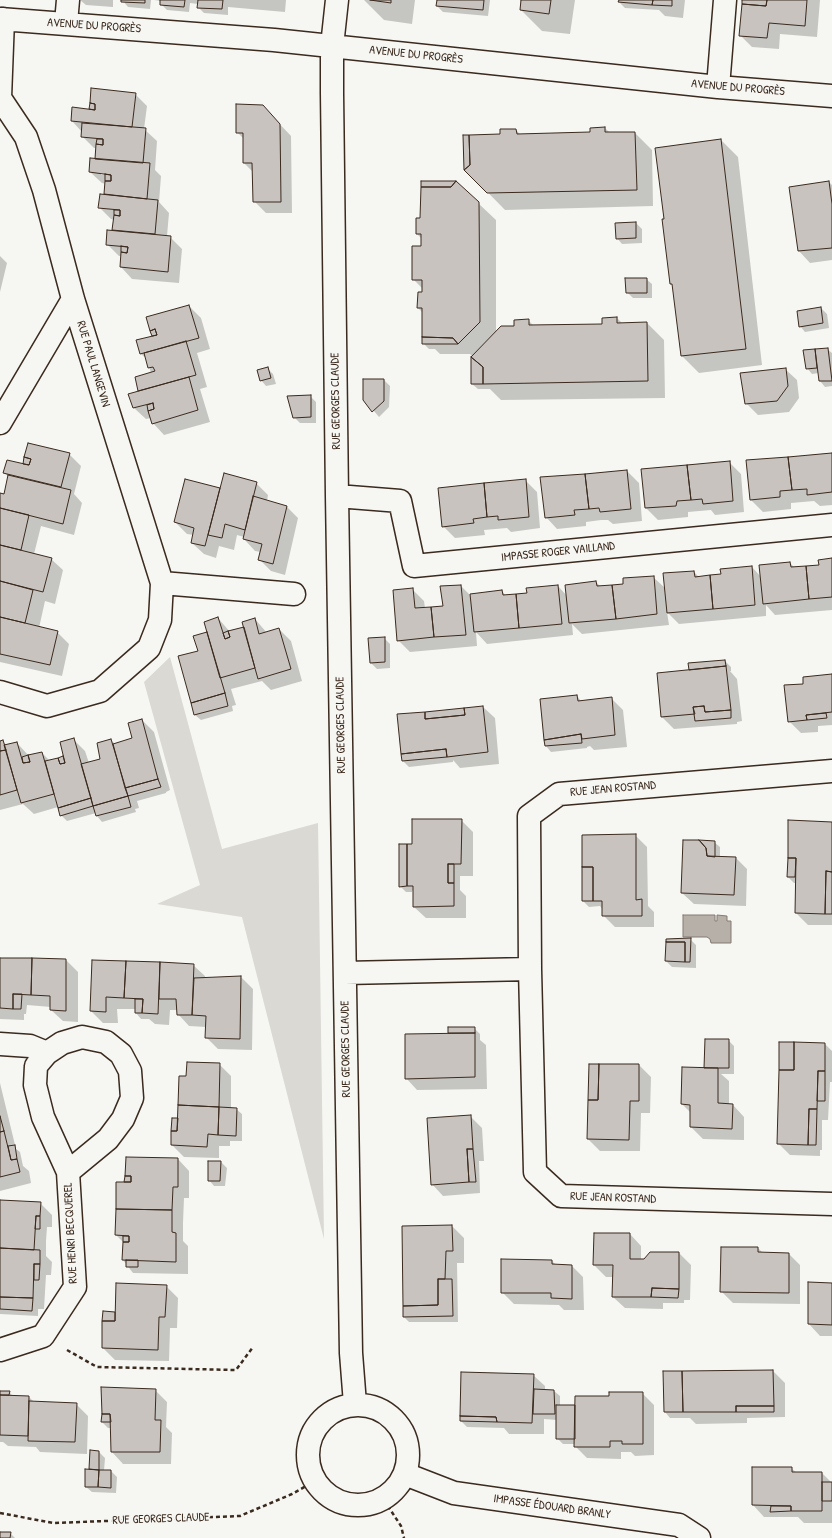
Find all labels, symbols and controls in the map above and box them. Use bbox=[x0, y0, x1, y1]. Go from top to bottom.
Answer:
street label: AVENUE DU PROGRÈS bbox=[47, 16, 141, 36]
street label: AVENUE DU PROGRÈS bbox=[369, 43, 463, 67]
street label: AVENUE DU PROGRÈS bbox=[691, 77, 785, 99]
street label: RUE PAUL LANGEVIN bbox=[73, 319, 113, 409]
street label: RUE GEORGES CLAUDE bbox=[328, 352, 344, 450]
street label: IMPASSE ROGER VAILLAND bbox=[500, 539, 616, 565]
street label: RUE GEORGES CLAUDE bbox=[333, 676, 349, 774]
street label: RUE JEAN ROSTAND bbox=[570, 778, 656, 800]
street label: RUE GEORGES CLAUDE bbox=[338, 1000, 354, 1098]
street label: RUE HENRI BECQUEREL bbox=[61, 1182, 81, 1284]
street label: RUE JEAN ROSTAND bbox=[570, 1189, 656, 1207]
street label: IMPASSE ÉDOUARD BRANLY bbox=[492, 1492, 612, 1522]
street label: RUE GEORGES CLAUDE bbox=[112, 1510, 210, 1528]

